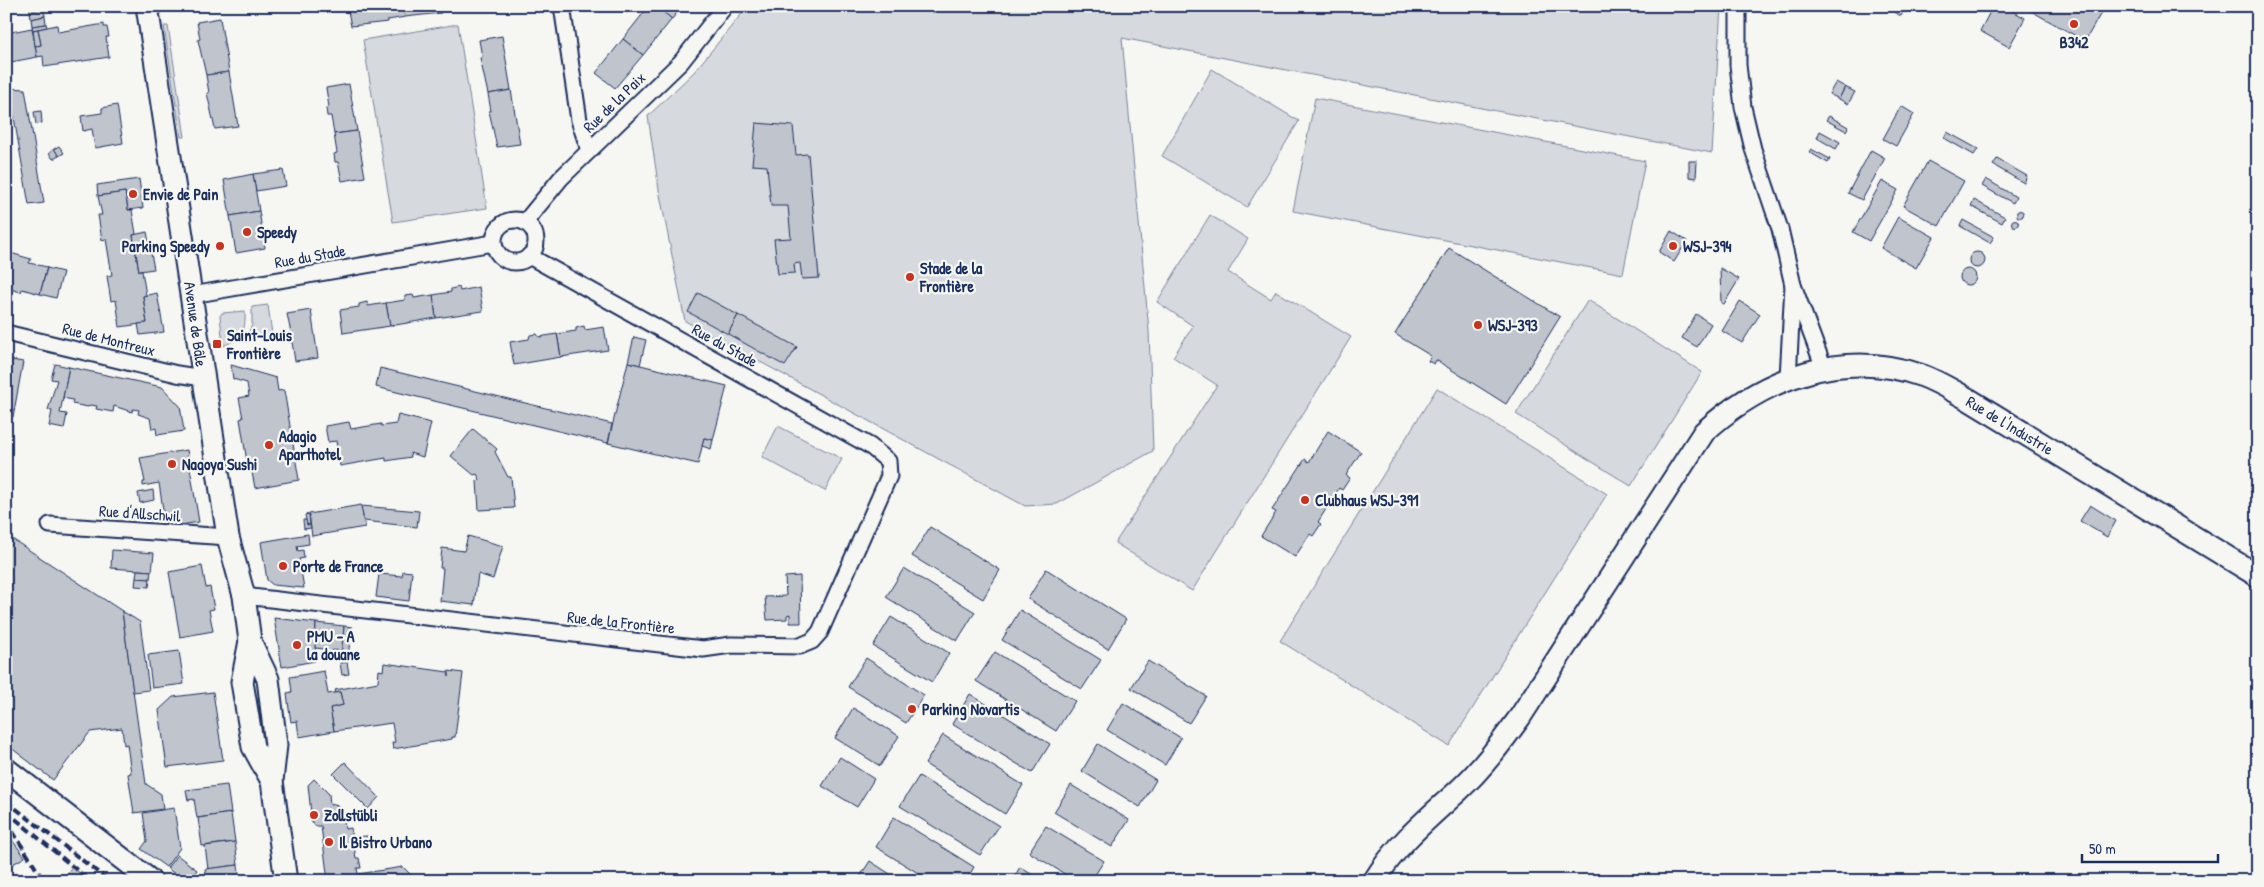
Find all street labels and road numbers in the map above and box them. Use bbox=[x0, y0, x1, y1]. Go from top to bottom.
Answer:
street label: Rue de la Paix bbox=[578, 67, 650, 137]
street label: Rue du Stade bbox=[273, 239, 348, 273]
street label: Avenue de Bâle bbox=[179, 280, 213, 369]
street label: Rue de Montreux bbox=[60, 317, 158, 361]
street label: Rue du Stade bbox=[688, 318, 762, 372]
street label: Rue de l'Industrie bbox=[1962, 390, 2058, 460]
street label: Rue d'Allschwil bbox=[99, 499, 182, 527]
street label: Rue de la Frontière bbox=[566, 605, 676, 639]

